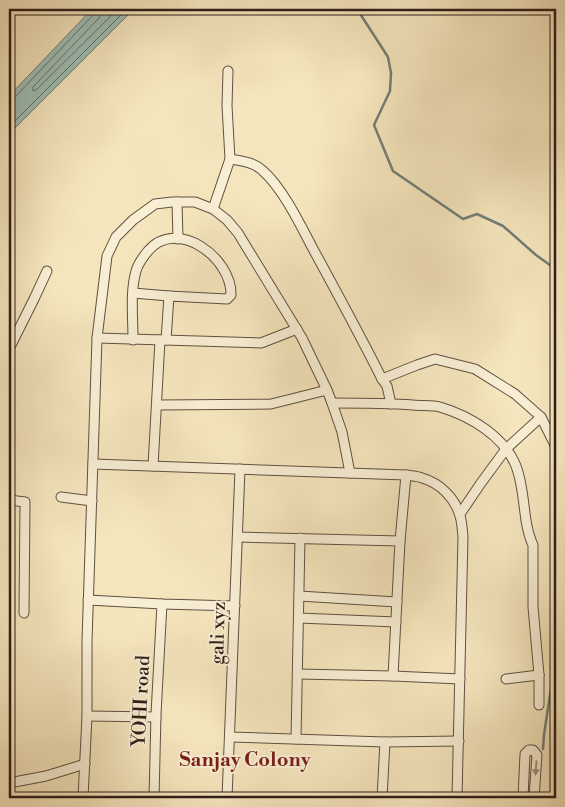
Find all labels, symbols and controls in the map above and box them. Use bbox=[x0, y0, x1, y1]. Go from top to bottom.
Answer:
street label: gali xyz bbox=[205, 601, 231, 665]
street label: YOHI road bbox=[127, 654, 155, 748]
district label: Sanjay Colony bbox=[179, 748, 312, 773]
one-way arrow bbox=[532, 761, 540, 777]

